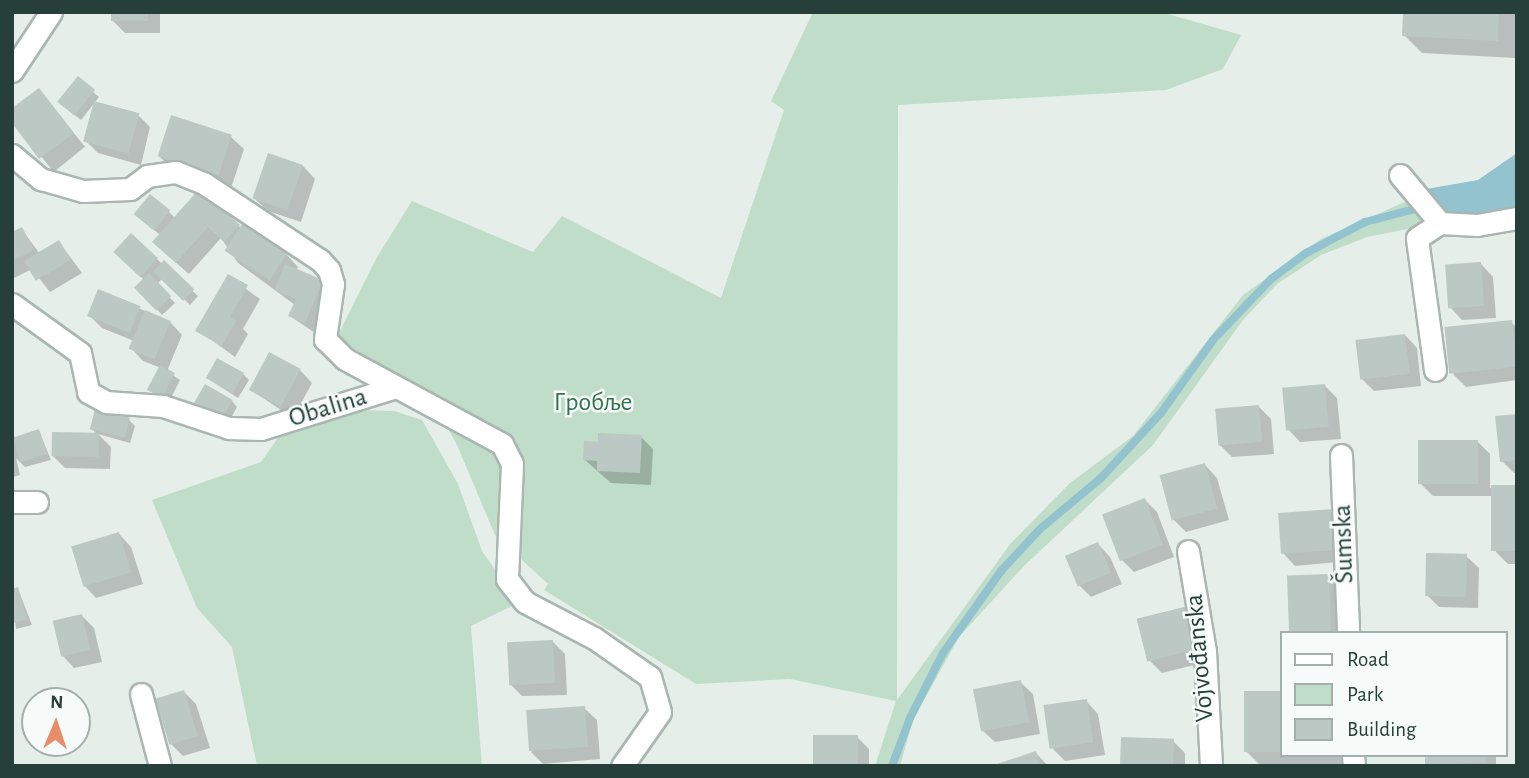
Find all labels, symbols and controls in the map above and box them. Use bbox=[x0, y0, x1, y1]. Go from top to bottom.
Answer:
street label: Obalina bbox=[285, 381, 371, 435]
park label: Гробље bbox=[554, 387, 632, 419]
street label: Šumska bbox=[1327, 504, 1361, 584]
street label: Vojvođanska bbox=[1179, 593, 1221, 723]
legend bbox=[1280, 631, 1508, 757]
text: Road bbox=[1347, 649, 1389, 670]
text: Park bbox=[1347, 684, 1383, 705]
north arrow bbox=[21, 687, 91, 757]
text: N bbox=[50, 693, 64, 712]
text: Building bbox=[1347, 719, 1416, 740]

